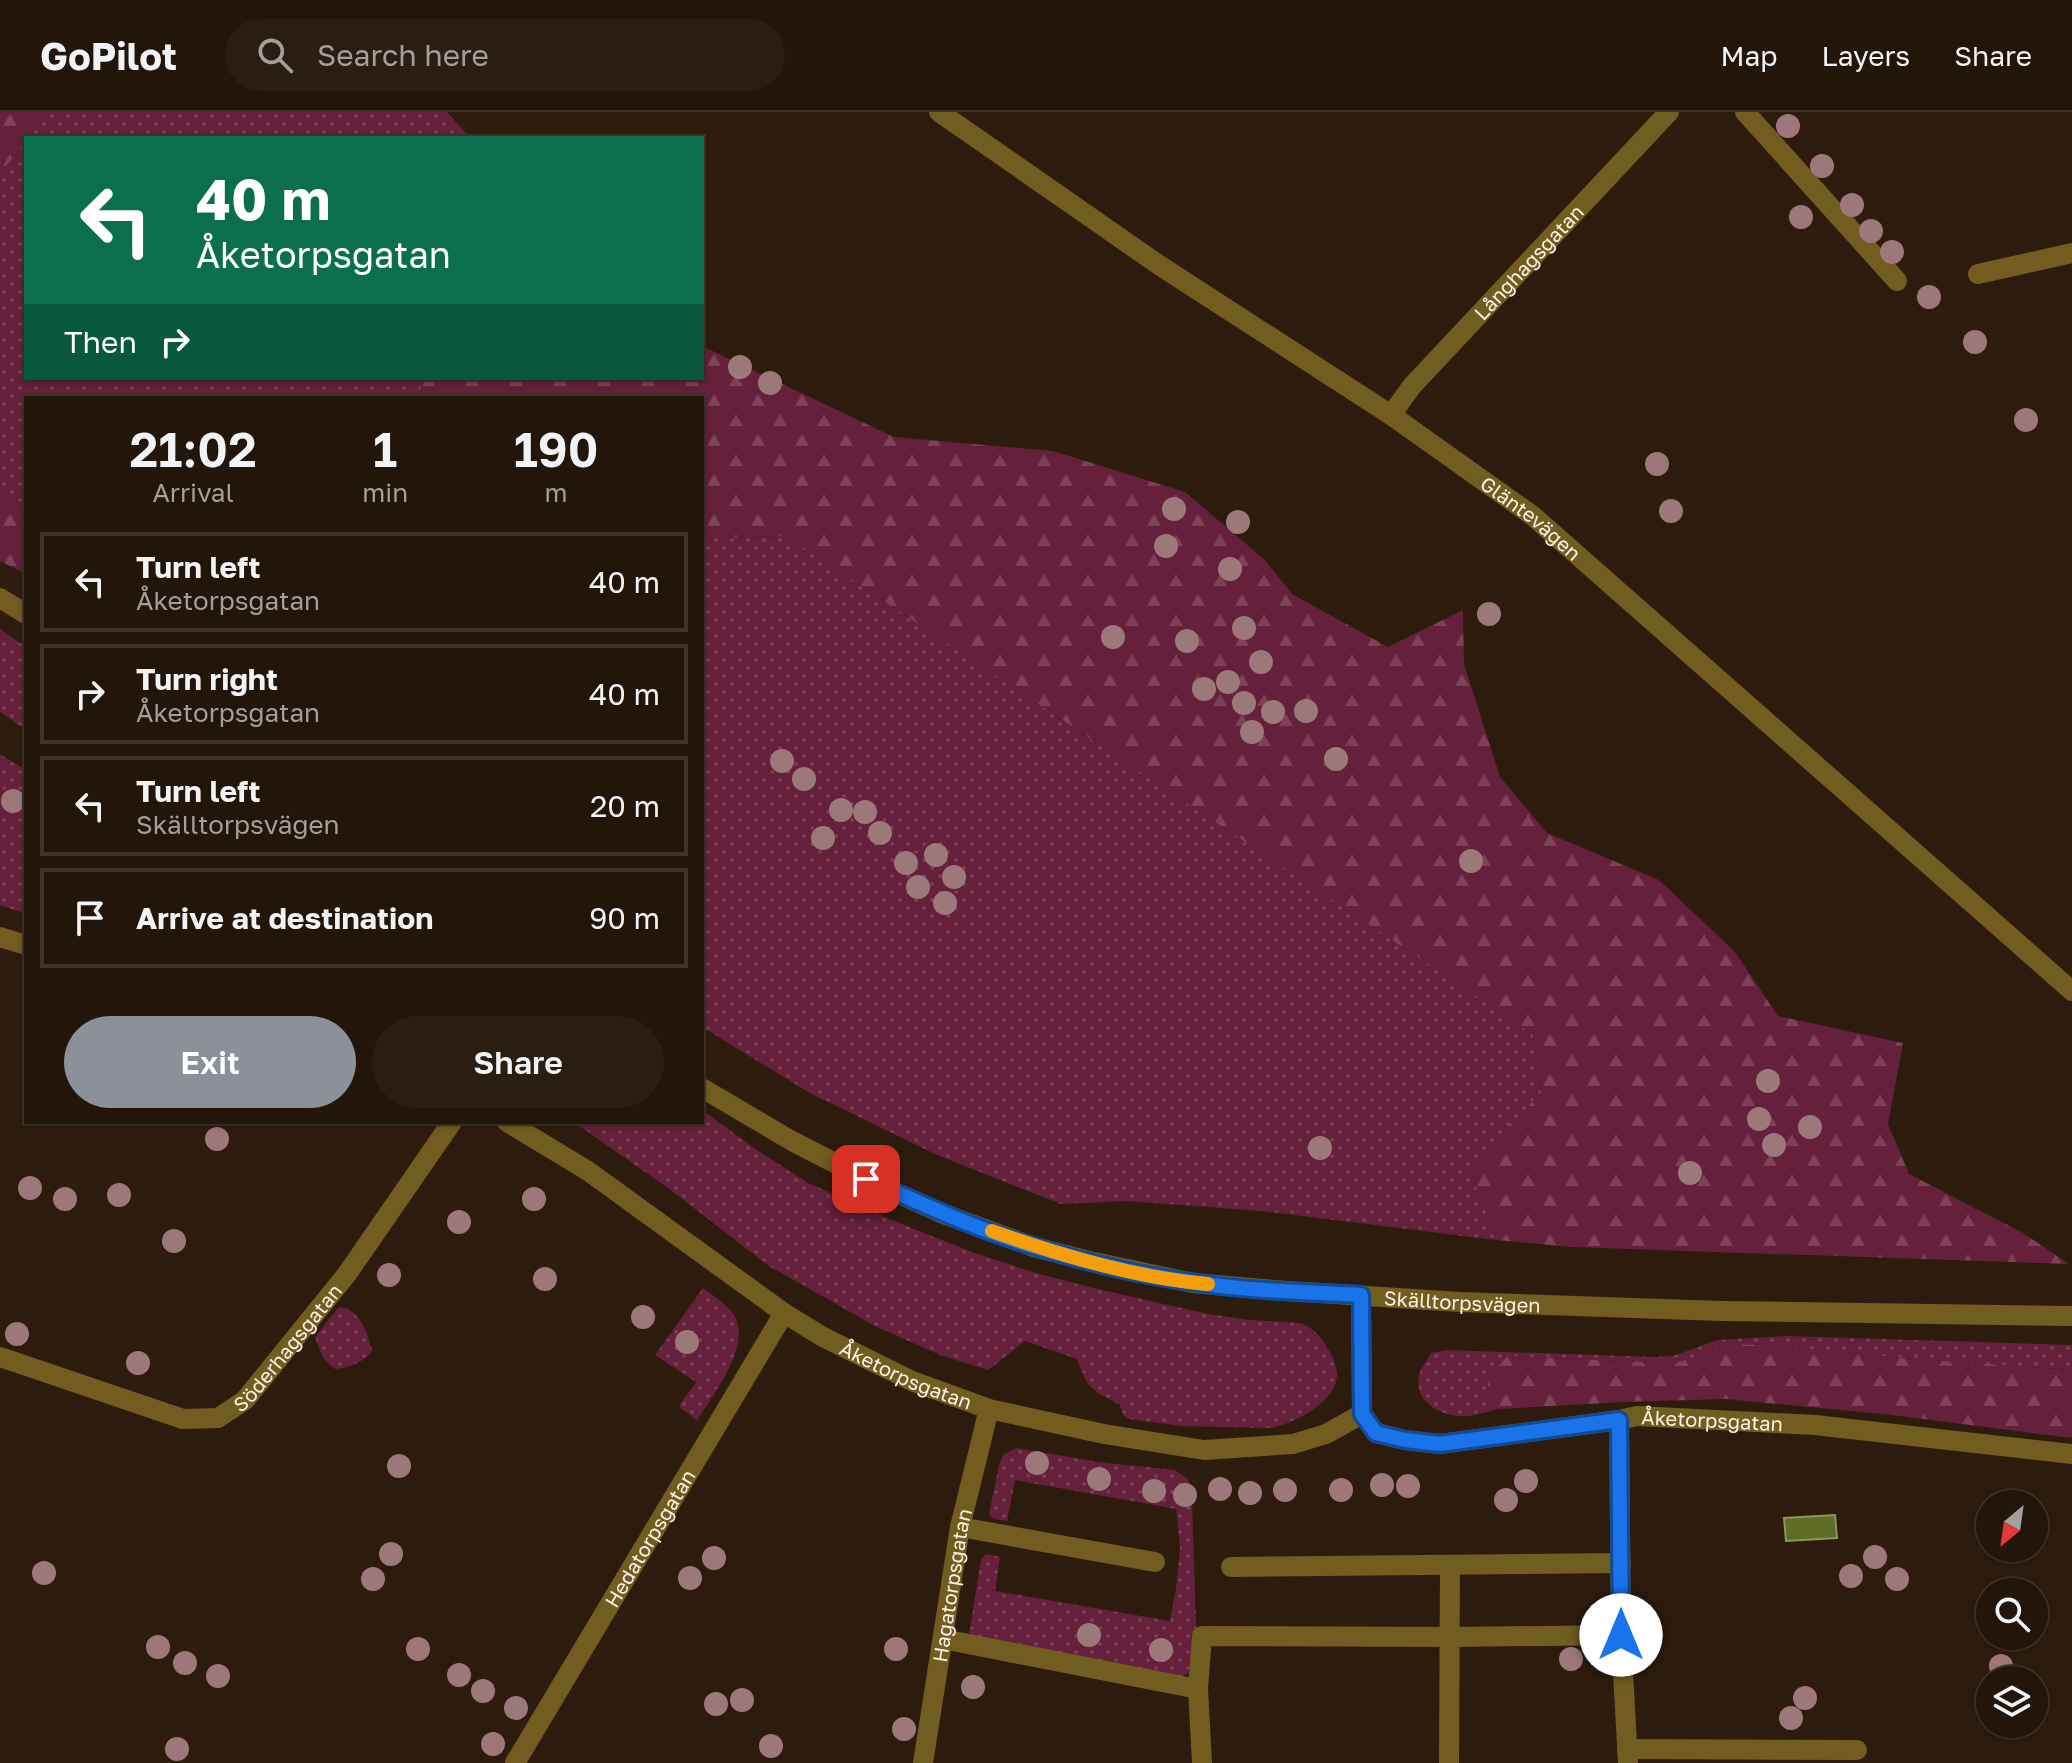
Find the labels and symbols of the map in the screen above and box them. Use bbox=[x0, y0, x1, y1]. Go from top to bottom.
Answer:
street label: Långhagsgatan bbox=[1469, 199, 1588, 324]
street label: Gläntevägen bbox=[1476, 471, 1586, 565]
pin bbox=[832, 1145, 900, 1213]
street label: Söderhagsgatan bbox=[229, 1279, 346, 1417]
street label: Skälltorpsvägen bbox=[1383, 1285, 1541, 1317]
street label: Åketorpsgatan bbox=[836, 1335, 975, 1414]
street label: Åketorpsgatan bbox=[1641, 1404, 1784, 1435]
street label: Hedatorpsgatan bbox=[599, 1465, 700, 1611]
north arrow bbox=[1976, 1490, 2048, 1562]
street label: Hagatorpsgatan bbox=[927, 1506, 976, 1664]
position arrow bbox=[1579, 1593, 1663, 1677]

